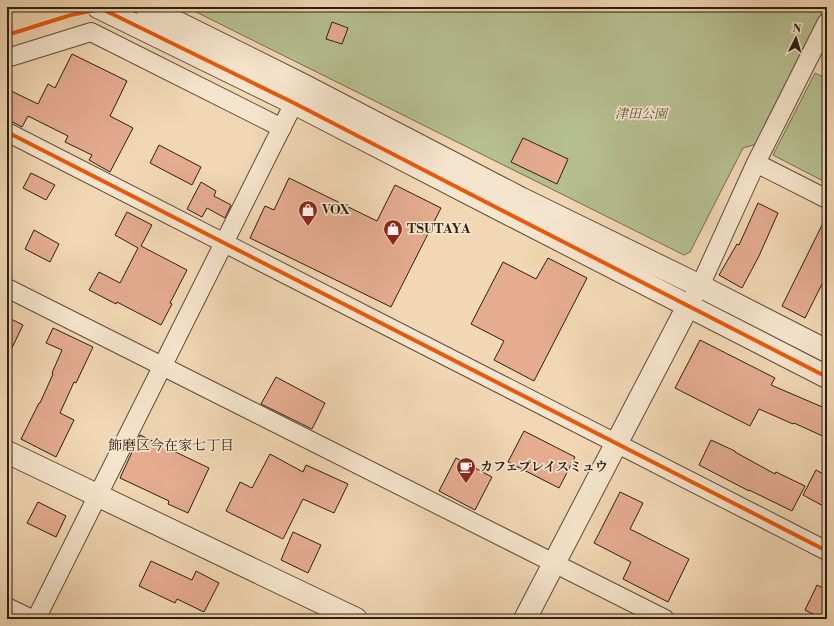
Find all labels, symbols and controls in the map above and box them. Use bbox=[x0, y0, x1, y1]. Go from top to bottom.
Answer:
north arrow bbox=[776, 18, 816, 58]
text: N bbox=[792, 22, 802, 36]
park label: 津田公園 bbox=[615, 106, 669, 122]
shop icon: VOX bbox=[297, 199, 319, 227]
place label: VOX bbox=[321, 202, 350, 218]
shop icon: TSUTAYA bbox=[382, 218, 404, 246]
place label: TSUTAYA bbox=[407, 221, 471, 237]
district label: 飾磨区今在家七丁目 bbox=[108, 437, 234, 455]
cafe icon: カフェプレイスミュウ bbox=[455, 456, 477, 484]
place label: カフェプレイスミュウ bbox=[480, 459, 608, 475]

